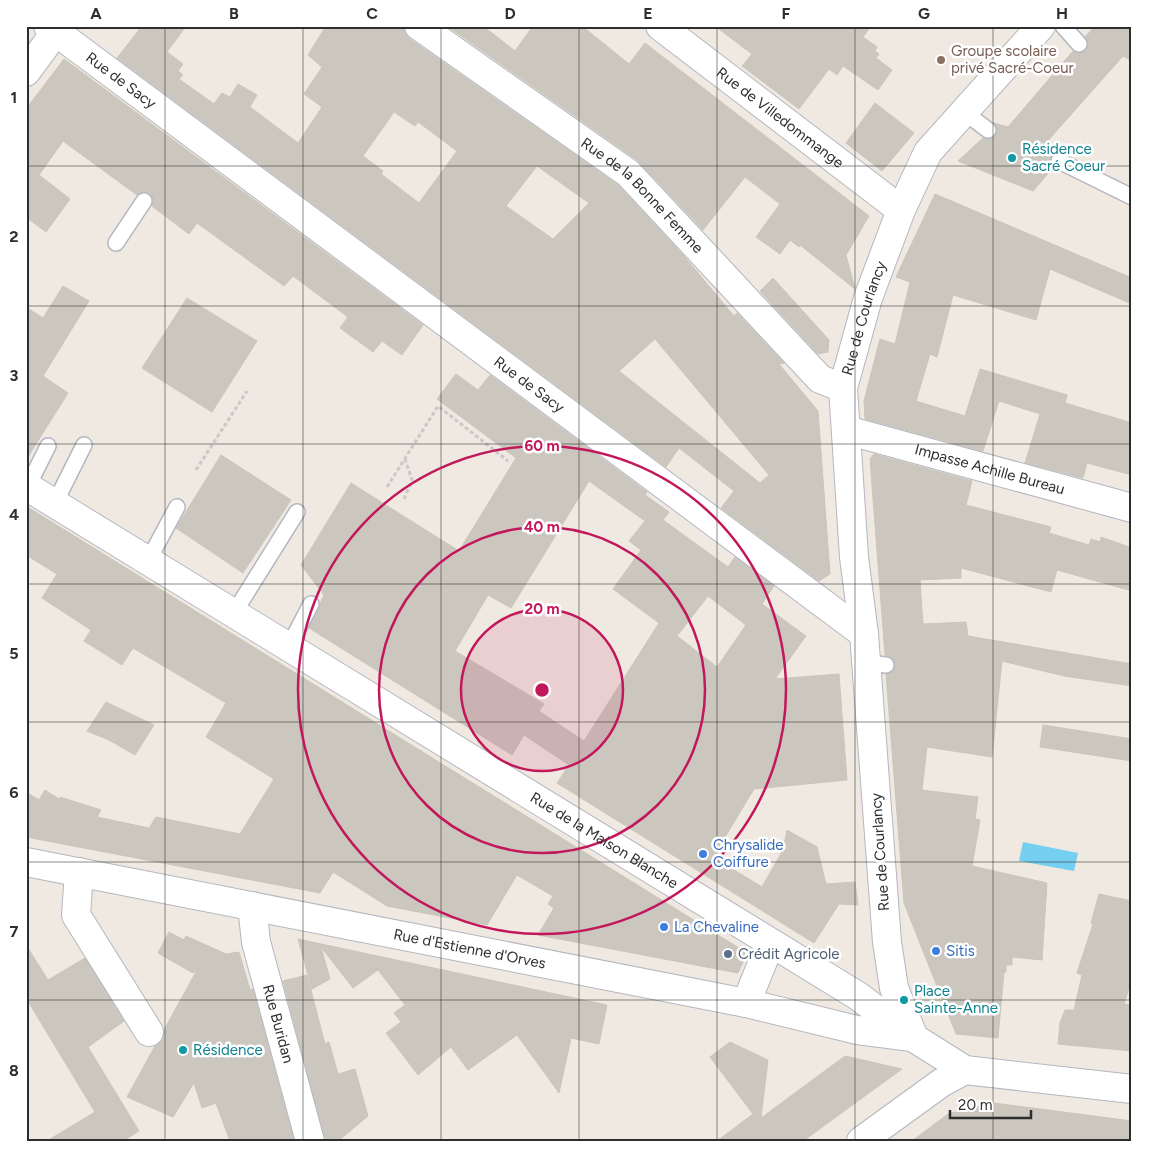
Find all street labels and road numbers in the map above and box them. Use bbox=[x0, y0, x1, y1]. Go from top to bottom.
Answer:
street label: Rue de Sacy bbox=[82, 48, 160, 112]
street label: Rue de Villedommange bbox=[713, 63, 847, 172]
street label: Rue de la Bonne Femme bbox=[578, 134, 707, 257]
street label: Rue de Courlancy bbox=[838, 259, 890, 377]
street label: Rue de Sacy bbox=[490, 352, 568, 417]
street label: Impasse Achille Bureau bbox=[913, 440, 1067, 498]
street label: Rue de la Maison Blanche bbox=[527, 788, 681, 892]
street label: Rue de Courlancy bbox=[867, 792, 893, 912]
street label: Rue d'Estienne d'Orves bbox=[392, 925, 547, 973]
street label: Rue Buridan bbox=[259, 983, 297, 1065]

